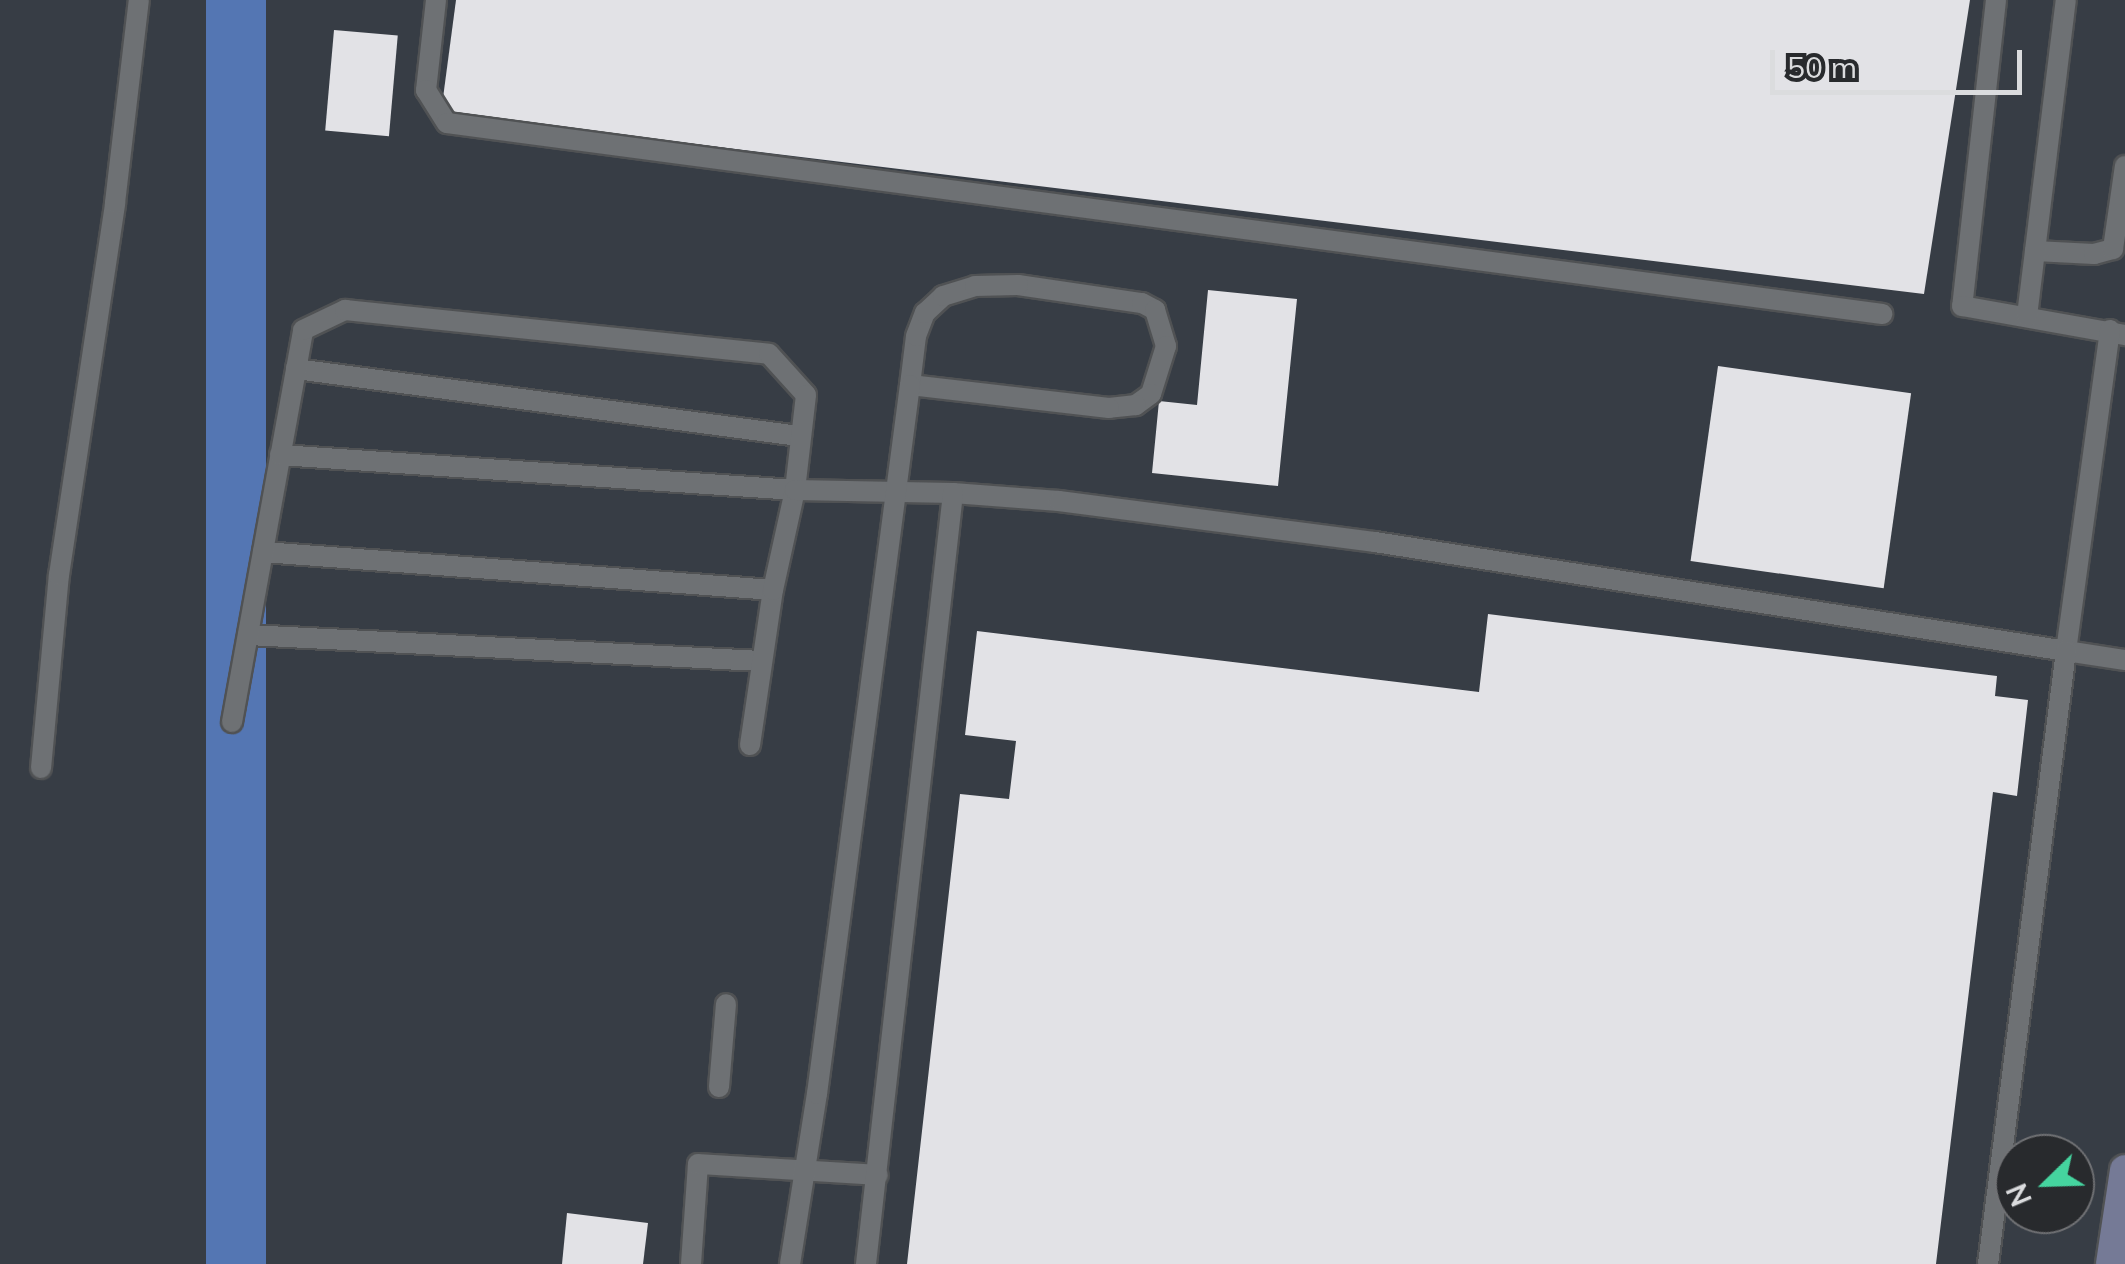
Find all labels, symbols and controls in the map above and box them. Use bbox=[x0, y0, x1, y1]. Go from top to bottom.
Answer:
scale bar bbox=[1775, 30, 2028, 92]
text: 50 m bbox=[1787, 48, 1857, 86]
north arrow bbox=[1995, 1134, 2095, 1234]
text: N bbox=[1999, 1179, 2039, 1212]

